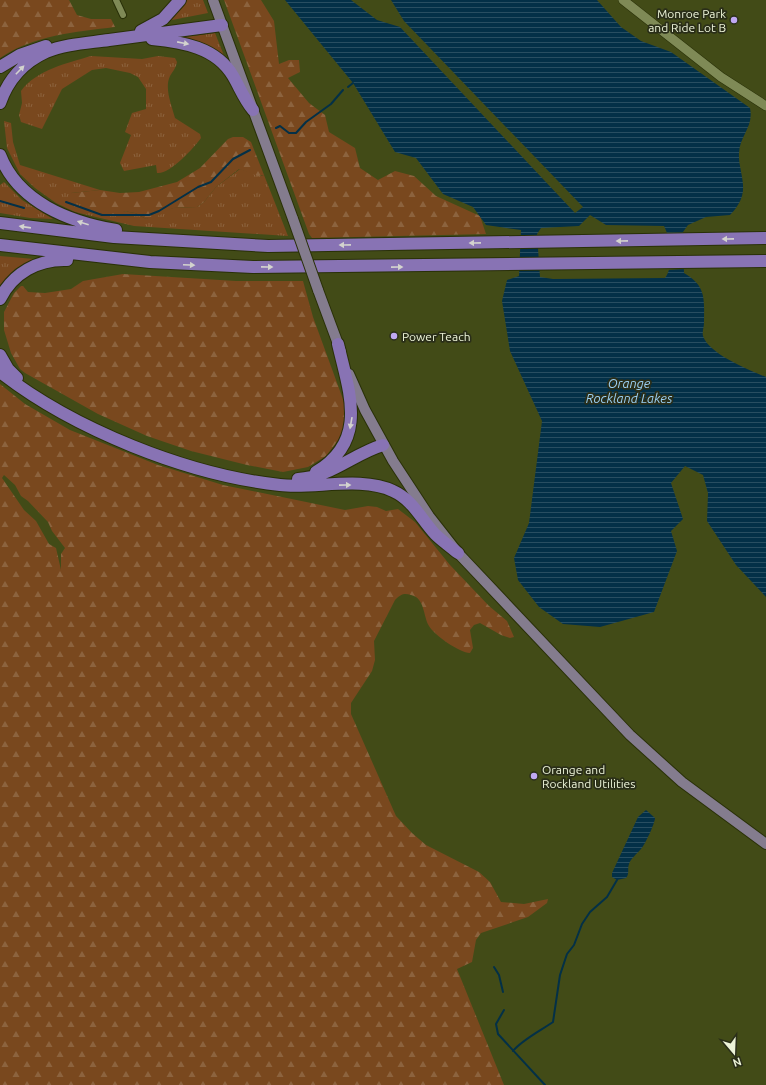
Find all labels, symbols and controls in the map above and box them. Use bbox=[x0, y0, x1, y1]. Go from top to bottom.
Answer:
place label: Monroe Park and Ride Lot B bbox=[648, 7, 726, 34]
marker: Monroe Park and Ride Lot B bbox=[729, 15, 739, 25]
one-way arrow bbox=[177, 41, 189, 47]
one-way arrow bbox=[15, 65, 25, 75]
one-way arrow bbox=[77, 220, 89, 226]
one-way arrow bbox=[19, 224, 32, 230]
one-way arrow bbox=[721, 236, 734, 242]
one-way arrow bbox=[615, 238, 628, 244]
one-way arrow bbox=[468, 240, 481, 246]
one-way arrow bbox=[339, 242, 351, 249]
one-way arrow bbox=[183, 261, 195, 268]
one-way arrow bbox=[261, 264, 274, 270]
one-way arrow bbox=[391, 264, 404, 270]
place label: Power Teach bbox=[402, 330, 471, 343]
marker: Power Teach bbox=[389, 331, 399, 341]
water label: Orange Rockland Lakes bbox=[586, 376, 673, 405]
one-way arrow bbox=[347, 417, 353, 429]
one-way arrow bbox=[339, 482, 352, 488]
place label: Orange and Rockland Utilities bbox=[542, 763, 635, 790]
marker: Orange and Rockland Utilities bbox=[529, 771, 539, 781]
north arrow bbox=[714, 1033, 754, 1073]
text: N bbox=[731, 1055, 743, 1069]

